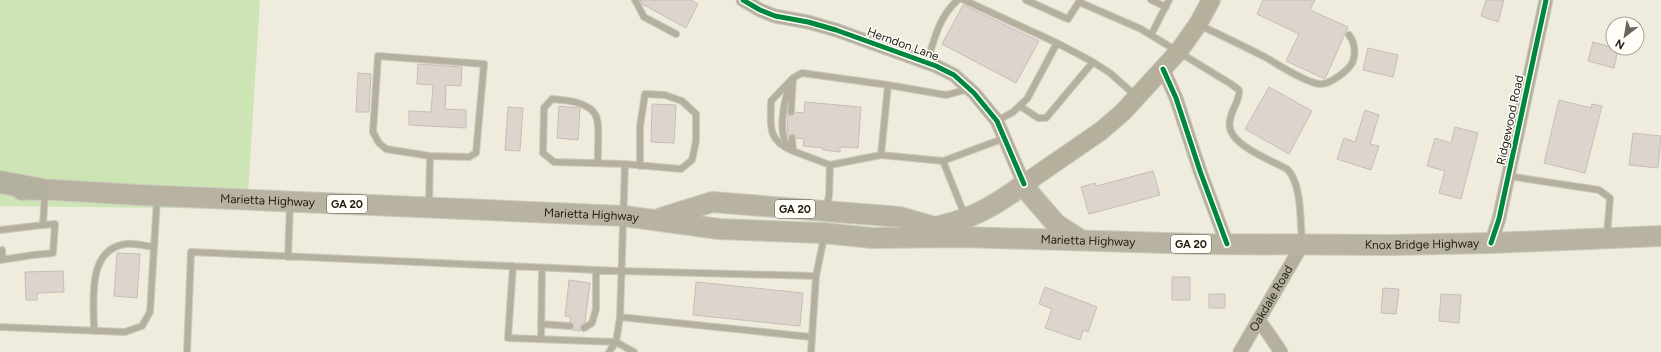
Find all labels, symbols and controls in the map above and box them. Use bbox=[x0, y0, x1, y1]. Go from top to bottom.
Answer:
north arrow bbox=[1605, 16, 1645, 56]
street label: Herndon Lane bbox=[865, 24, 941, 64]
text: N bbox=[1613, 36, 1627, 52]
street label: Ridgewood Road bbox=[1494, 74, 1526, 166]
street label: Marietta Highway bbox=[220, 191, 316, 210]
road number: GA 20 bbox=[327, 195, 367, 213]
road number: GA 20 bbox=[775, 200, 815, 218]
street label: Marietta Highway bbox=[544, 206, 640, 225]
street label: Marietta Highway bbox=[1040, 232, 1136, 249]
road number: GA 20 bbox=[1171, 235, 1211, 253]
street label: Knox Bridge Highway bbox=[1365, 236, 1480, 252]
street label: Oakdale Road bbox=[1246, 263, 1296, 334]

